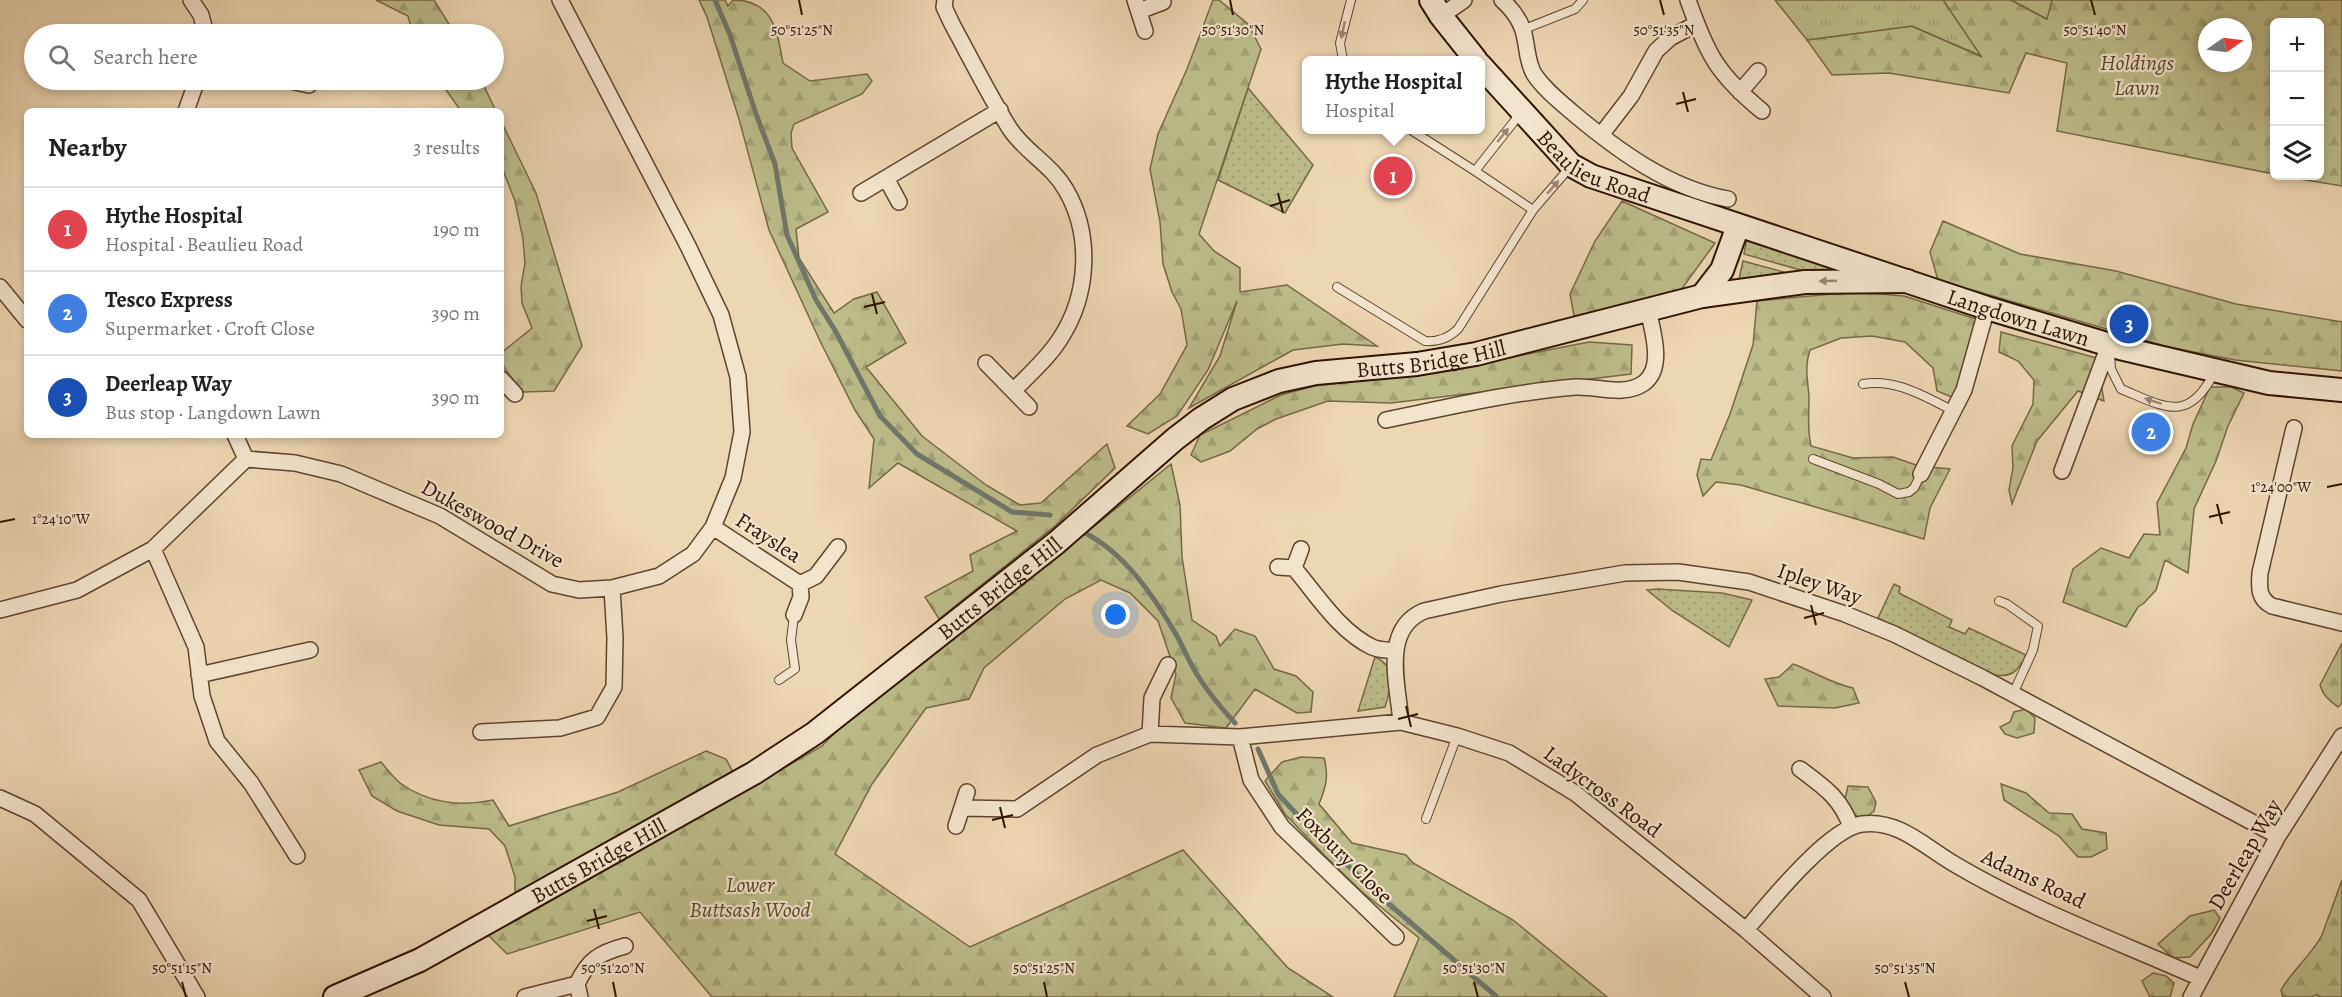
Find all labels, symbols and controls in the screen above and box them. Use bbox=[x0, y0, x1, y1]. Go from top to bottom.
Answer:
north arrow bbox=[2198, 18, 2252, 72]
map controls bbox=[2270, 18, 2324, 180]
button: + bbox=[2270, 18, 2324, 72]
text: 50°51'25"N bbox=[771, 20, 833, 40]
text: 50°51'30"N bbox=[1202, 20, 1265, 40]
text: 50°51'35"N bbox=[1633, 20, 1695, 40]
text: 50°51'40"N bbox=[2063, 20, 2127, 40]
one-way arrow bbox=[1337, 21, 1347, 39]
search box bbox=[24, 24, 504, 90]
icon: search bbox=[45, 41, 78, 74]
text: Search here bbox=[93, 42, 198, 72]
park label: Holdings Lawn bbox=[2100, 48, 2175, 103]
popup bbox=[1302, 56, 1485, 134]
text: Hythe Hospital bbox=[1325, 67, 1462, 97]
button: − bbox=[2270, 72, 2324, 126]
text: Hospital bbox=[1325, 97, 1394, 124]
street label: Beaulieu Road bbox=[1530, 123, 1655, 211]
button: layers bbox=[2270, 126, 2324, 180]
one-way arrow bbox=[1497, 128, 1509, 143]
text: Nearby bbox=[48, 130, 127, 165]
text: 3 results bbox=[413, 134, 480, 161]
pin: 1 bbox=[1374, 154, 1412, 198]
one-way arrow bbox=[1546, 180, 1559, 195]
text: Hythe Hospital bbox=[105, 201, 243, 231]
text: 1 bbox=[64, 216, 71, 243]
text: 190 m bbox=[433, 216, 480, 243]
text: Hospital · Beaulieu Road bbox=[105, 231, 303, 258]
one-way arrow bbox=[1818, 277, 1837, 286]
street label: Langdown Lawn bbox=[1943, 282, 2093, 354]
text: Tesco Express bbox=[105, 285, 233, 315]
text: 2 bbox=[63, 300, 72, 327]
text: 390 m bbox=[431, 300, 480, 327]
pin: 3 bbox=[2110, 302, 2148, 346]
text: Supermarket · Croft Close bbox=[105, 315, 315, 342]
street label: Butts Bridge Hill bbox=[1355, 333, 1509, 385]
text: Deerleap Way bbox=[105, 369, 232, 399]
text: 3 bbox=[63, 384, 72, 411]
text: 390 m bbox=[431, 384, 480, 411]
one-way arrow bbox=[2144, 396, 2162, 406]
text: Bus stop · Langdown Lawn bbox=[105, 399, 321, 426]
pin: 2 bbox=[2132, 410, 2170, 454]
street label: Dukeswood Drive bbox=[416, 472, 569, 576]
text: 1°24'00"W bbox=[2251, 477, 2311, 497]
street label: Frayslea bbox=[730, 505, 808, 571]
text: 1°24'10"W bbox=[32, 509, 90, 529]
street label: Butts Bridge Hill bbox=[931, 530, 1069, 647]
street label: Ipley Way bbox=[1773, 556, 1866, 612]
your location bbox=[1101, 600, 1130, 629]
street label: Ladycross Road bbox=[1537, 739, 1668, 845]
street label: Deerleap Way bbox=[2201, 793, 2289, 915]
street label: Foxbury Close bbox=[1289, 801, 1399, 911]
street label: Butts Bridge Hill bbox=[526, 811, 672, 911]
street label: Adams Road bbox=[1976, 841, 2091, 916]
park label: Lower Buttsash Wood bbox=[689, 870, 811, 925]
text: 50°51'15"N bbox=[152, 958, 212, 978]
text: 50°51'20"N bbox=[581, 958, 645, 978]
text: 50°51'25"N bbox=[1013, 958, 1075, 978]
text: 50°51'30"N bbox=[1443, 958, 1506, 978]
text: 50°51'35"N bbox=[1874, 958, 1936, 978]

